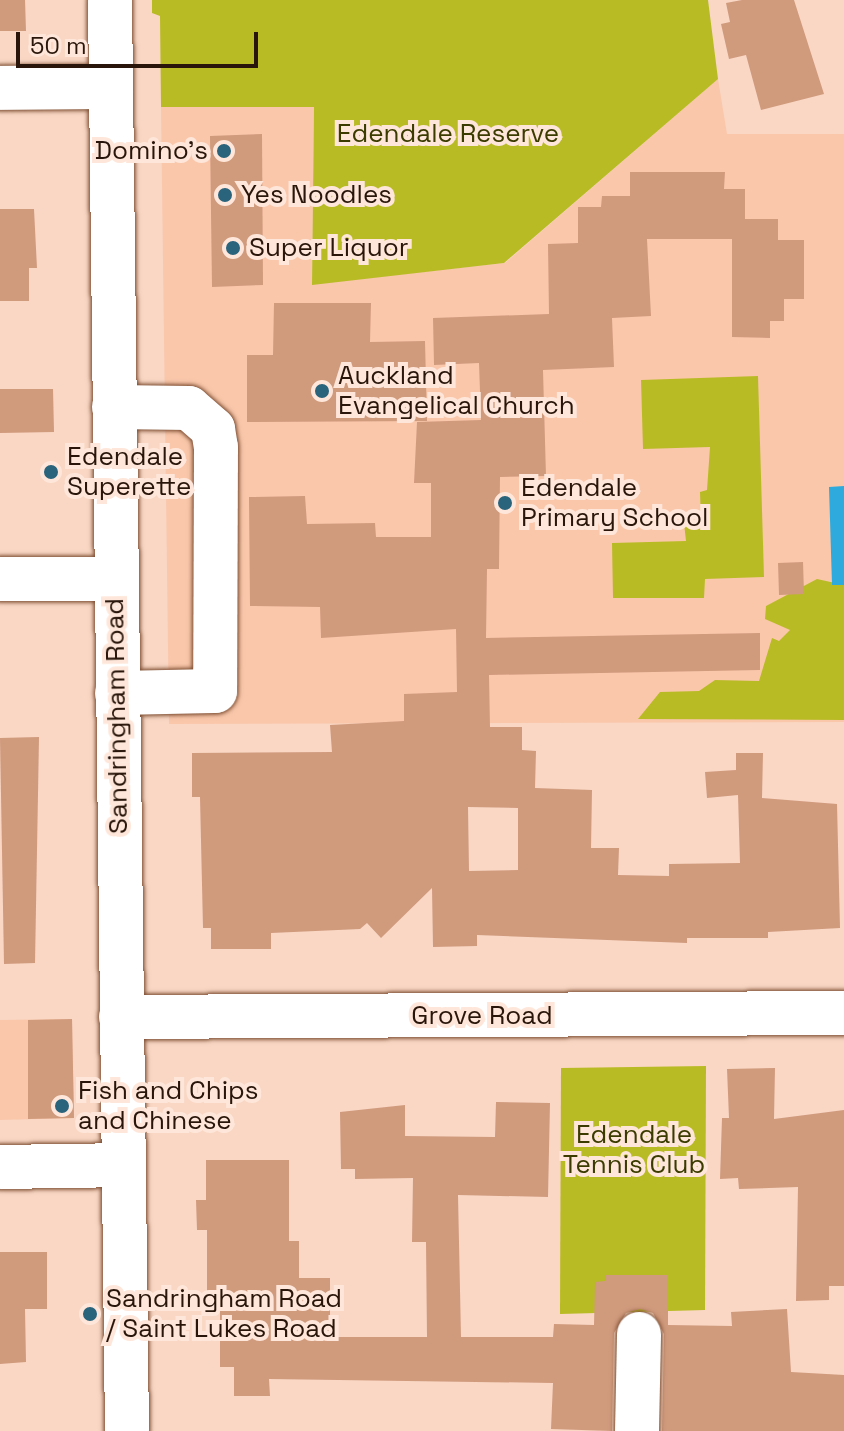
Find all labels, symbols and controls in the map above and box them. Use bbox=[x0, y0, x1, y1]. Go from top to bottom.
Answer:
scale bar bbox=[20, 16, 262, 66]
text: 50 m bbox=[30, 30, 87, 61]
park label: Edendale Reserve bbox=[337, 118, 559, 150]
place label: Domino's bbox=[95, 135, 208, 167]
marker: Domino's bbox=[215, 142, 233, 160]
place label: Yes Noodles bbox=[241, 179, 392, 211]
marker: Yes Noodles bbox=[216, 186, 234, 204]
place label: Super Liquor bbox=[249, 232, 409, 264]
marker: Super Liquor bbox=[224, 239, 242, 257]
place label: Auckland Evangelical Church bbox=[338, 360, 575, 422]
marker: Auckland Evangelical Church bbox=[313, 382, 331, 400]
place label: Edendale Superette bbox=[67, 441, 191, 502]
marker: Edendale Superette bbox=[42, 463, 60, 481]
place label: Edendale Primary School bbox=[521, 472, 708, 534]
marker: Edendale Primary School bbox=[496, 494, 514, 512]
street label: Sandringham Road bbox=[99, 598, 135, 834]
street label: Grove Road bbox=[411, 1000, 553, 1032]
place label: Fish and Chips and Chinese bbox=[78, 1075, 258, 1136]
marker: Fish and Chips and Chinese bbox=[53, 1097, 71, 1115]
park label: Edendale Tennis Club bbox=[563, 1119, 705, 1180]
place label: Sandringham Road / Saint Lukes Road bbox=[106, 1283, 342, 1344]
marker: Sandringham Road / Saint Lukes Road bbox=[81, 1305, 99, 1323]

